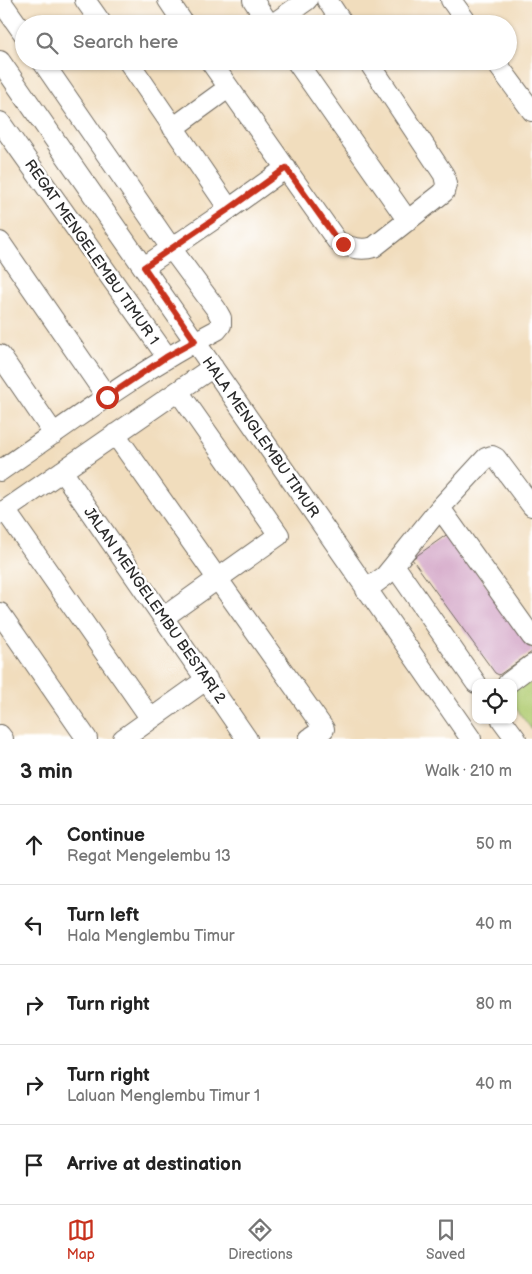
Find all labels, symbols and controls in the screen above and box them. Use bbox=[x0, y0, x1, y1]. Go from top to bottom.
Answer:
search box bbox=[15, 15, 517, 70]
icon: search bbox=[33, 29, 61, 57]
text: Search here bbox=[73, 31, 178, 54]
street label: REGAT MENGELEMBU TIMUR 1 bbox=[20, 156, 163, 349]
route end bbox=[332, 233, 355, 256]
street label: HALA MENGLEMBU TIMUR bbox=[198, 353, 324, 522]
route start bbox=[96, 386, 119, 409]
street label: JALAN MENGELEMBU BESTARI 2 bbox=[79, 503, 230, 707]
map controls bbox=[472, 679, 517, 724]
button: locate bbox=[472, 679, 517, 724]
text: 3 min bbox=[20, 759, 73, 784]
text: Walk · 210 m bbox=[425, 762, 512, 781]
text: Continue bbox=[67, 824, 145, 847]
icon: ahead bbox=[20, 831, 48, 859]
text: 50 m bbox=[476, 835, 512, 854]
text: Regat Mengelembu 13 bbox=[67, 847, 231, 866]
text: Turn left bbox=[67, 904, 139, 927]
icon: left bbox=[20, 911, 48, 939]
text: 40 m bbox=[475, 915, 512, 934]
text: Hala Menglembu Timur bbox=[67, 927, 235, 946]
icon: right bbox=[20, 991, 48, 1019]
text: Turn right bbox=[67, 993, 150, 1016]
text: 80 m bbox=[476, 995, 512, 1014]
text: Turn right bbox=[67, 1064, 150, 1087]
icon: right bbox=[20, 1071, 48, 1099]
text: 40 m bbox=[475, 1075, 512, 1094]
text: Laluan Menglembu Timur 1 bbox=[67, 1087, 260, 1106]
icon: arrive bbox=[20, 1151, 48, 1179]
text: Arrive at destination bbox=[67, 1153, 242, 1176]
tab: Map bbox=[67, 1216, 95, 1263]
tab: Directions bbox=[228, 1216, 293, 1263]
tab: Saved bbox=[426, 1216, 465, 1263]

